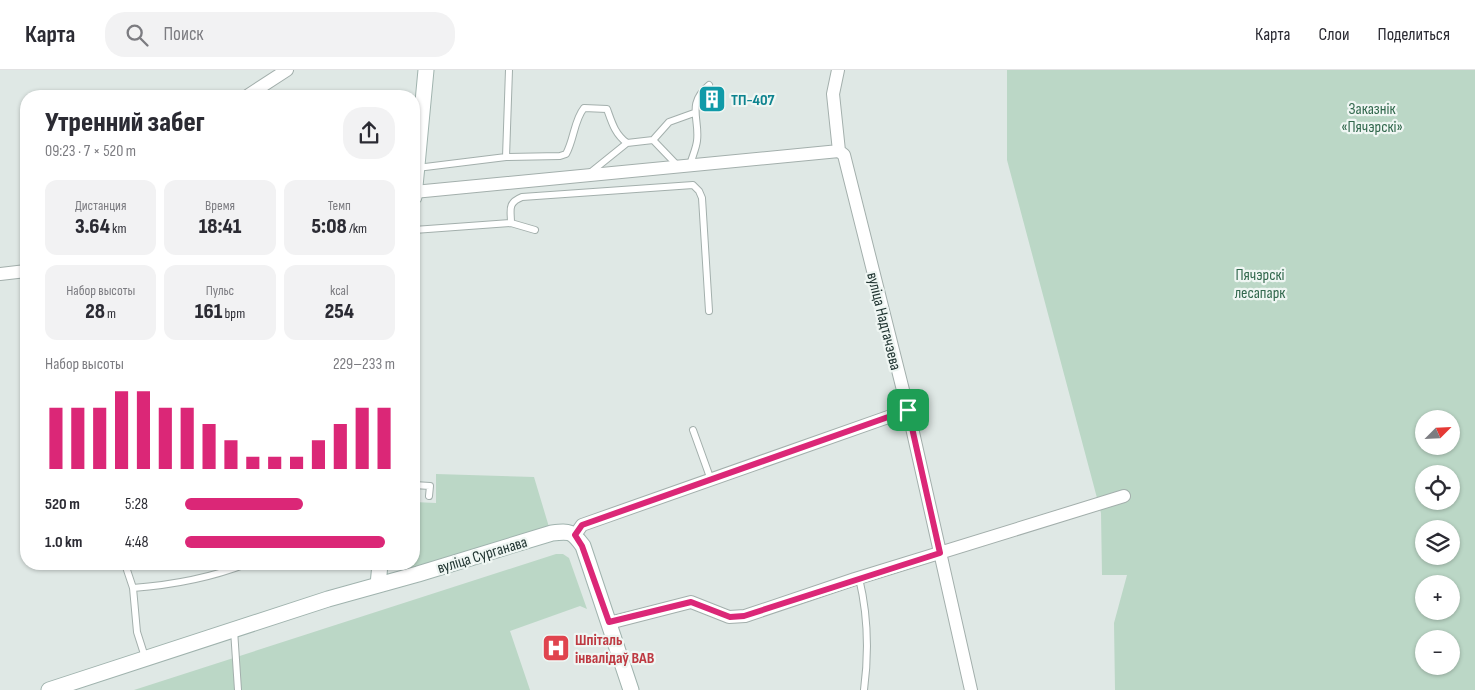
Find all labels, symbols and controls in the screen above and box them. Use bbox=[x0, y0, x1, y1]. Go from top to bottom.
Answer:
search box bbox=[105, 12, 455, 57]
text: Карта bbox=[25, 20, 75, 49]
icon: search bbox=[123, 21, 151, 49]
text: Поиск bbox=[163, 23, 204, 46]
text: Карта bbox=[1255, 24, 1291, 45]
text: Слои bbox=[1319, 24, 1350, 45]
text: Поделиться bbox=[1378, 24, 1450, 45]
building icon: ТП-407 bbox=[697, 84, 727, 114]
place label: ТП-407 bbox=[731, 91, 775, 110]
park label: Заказнік «Пячэрскі» bbox=[1341, 100, 1403, 137]
text: Утренний забег bbox=[45, 106, 205, 139]
button: share bbox=[343, 107, 395, 159]
text: 09:23 · 7 × 520 m bbox=[45, 142, 136, 161]
text: Дистанция bbox=[75, 197, 126, 214]
text: Время bbox=[205, 197, 235, 214]
text: Темп bbox=[328, 197, 351, 214]
text: 3.64 bbox=[75, 214, 110, 239]
text: 18:41 bbox=[199, 214, 241, 239]
text: 5:08 bbox=[312, 214, 347, 239]
text: km bbox=[110, 220, 126, 237]
text: /km bbox=[347, 220, 367, 237]
park label: Пячэрскі лесапарк bbox=[1235, 266, 1286, 303]
street label: вуліца Надтачэева bbox=[862, 270, 905, 372]
text: Набор высоты bbox=[66, 282, 135, 299]
text: Пульс bbox=[206, 282, 234, 299]
text: kcal bbox=[330, 282, 349, 299]
text: 28 bbox=[85, 299, 105, 324]
text: 161 bbox=[195, 299, 222, 324]
text: 254 bbox=[325, 299, 354, 324]
text: m bbox=[105, 305, 116, 322]
text: bpm bbox=[222, 305, 245, 322]
text: Набор высоты bbox=[45, 355, 124, 374]
text: 229–233 m bbox=[333, 355, 395, 374]
pin bbox=[887, 389, 929, 431]
icon: arrive bbox=[894, 396, 922, 424]
north arrow bbox=[1415, 410, 1460, 455]
map controls bbox=[1415, 410, 1460, 675]
button: locate bbox=[1415, 465, 1460, 510]
text: 520 m bbox=[45, 495, 80, 514]
text: 5:28 bbox=[125, 495, 148, 514]
button: layers bbox=[1415, 520, 1460, 565]
text: 1.0 km bbox=[45, 533, 82, 552]
text: 4:48 bbox=[125, 533, 148, 552]
street label: вуліца Сурганава bbox=[435, 533, 530, 578]
button: + bbox=[1415, 575, 1460, 620]
button: − bbox=[1415, 630, 1460, 675]
place label: Шпіталь інвалідаў ВАВ bbox=[575, 631, 655, 668]
hospital icon: Шпіталь інвалідаў ВАВ bbox=[541, 633, 571, 663]

